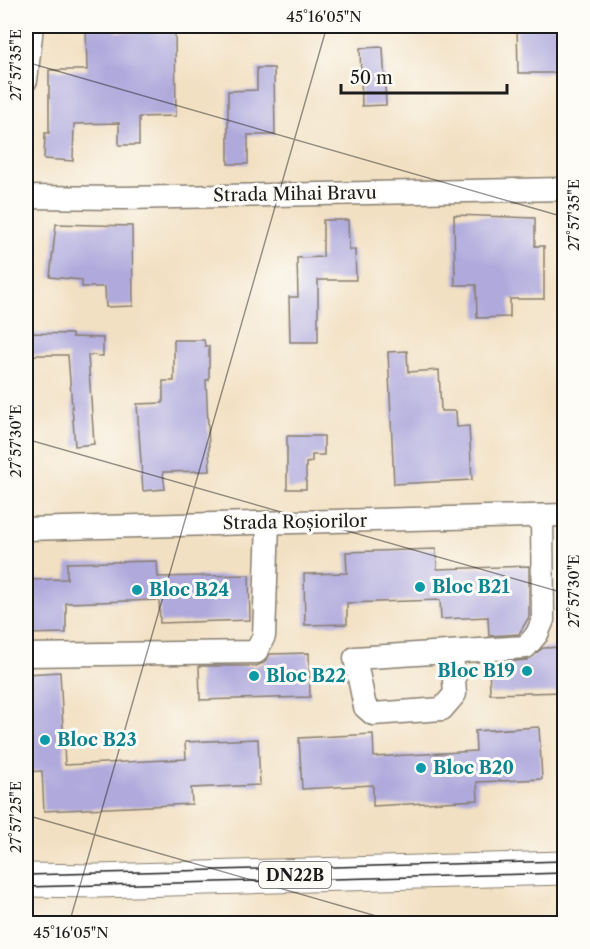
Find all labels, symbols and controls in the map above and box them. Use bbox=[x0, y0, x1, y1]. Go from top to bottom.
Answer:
text: 45°16'05"N bbox=[286, 7, 362, 26]
text: 27°57'35"E bbox=[6, 29, 25, 101]
scale bar bbox=[341, 57, 508, 95]
text: 50 m bbox=[350, 67, 393, 89]
text: 27°57'35"E bbox=[564, 179, 583, 251]
street label: Strada Mihai Bravu bbox=[213, 182, 377, 206]
text: 27°57'30"E bbox=[6, 404, 25, 478]
street label: Strada Roșiorilor bbox=[223, 510, 368, 534]
text: 27°57'30"E bbox=[564, 554, 583, 628]
place label: Bloc B21 bbox=[432, 576, 510, 598]
place label: Bloc B24 bbox=[149, 579, 229, 601]
marker: Bloc B21 bbox=[413, 580, 427, 594]
marker: Bloc B24 bbox=[130, 583, 144, 597]
place label: Bloc B19 bbox=[437, 660, 515, 682]
marker: Bloc B19 bbox=[520, 664, 534, 678]
place label: Bloc B22 bbox=[266, 665, 346, 687]
marker: Bloc B22 bbox=[247, 669, 261, 683]
place label: Bloc B23 bbox=[57, 729, 137, 751]
marker: Bloc B23 bbox=[38, 733, 52, 747]
place label: Bloc B20 bbox=[433, 757, 514, 779]
marker: Bloc B20 bbox=[414, 761, 428, 775]
text: 27°57'25"E bbox=[6, 781, 25, 853]
road number: DN22B bbox=[259, 862, 331, 888]
text: 45°16'05"N bbox=[33, 923, 109, 942]

